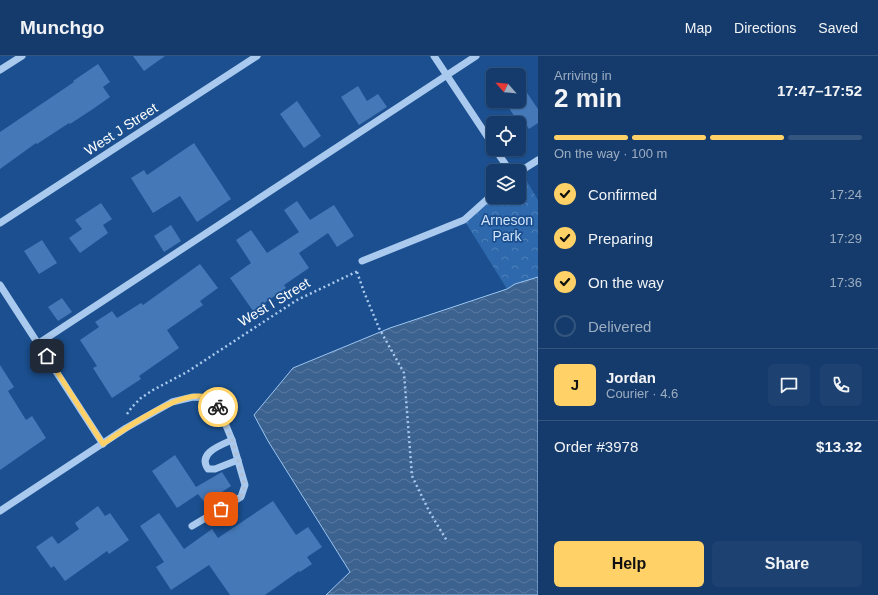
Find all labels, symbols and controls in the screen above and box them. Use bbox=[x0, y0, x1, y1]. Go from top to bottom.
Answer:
text: Munchgo bbox=[20, 17, 104, 38]
text: Map bbox=[685, 20, 712, 36]
text: Directions bbox=[734, 20, 796, 36]
text: Saved bbox=[818, 20, 858, 36]
north arrow bbox=[486, 68, 526, 108]
map controls bbox=[486, 68, 526, 204]
text: Arriving in bbox=[554, 68, 612, 83]
text: 17:47–17:52 bbox=[777, 82, 862, 99]
text: 2 min bbox=[554, 83, 622, 113]
street label: West J Street bbox=[82, 99, 161, 159]
button: locate bbox=[486, 116, 526, 156]
text: On the way · 100 m bbox=[554, 146, 667, 161]
button: layers bbox=[486, 164, 526, 204]
icon: check bbox=[554, 183, 576, 205]
text: Confirmed bbox=[588, 186, 657, 203]
text: 17:24 bbox=[829, 187, 862, 202]
park label: Arneson Park bbox=[481, 212, 533, 244]
icon: check bbox=[554, 227, 576, 249]
text: Preparing bbox=[588, 230, 653, 247]
text: 17:29 bbox=[829, 231, 862, 246]
icon: check bbox=[554, 271, 576, 293]
street label: West I Street bbox=[235, 274, 313, 330]
text: On the way bbox=[588, 274, 664, 291]
text: 17:36 bbox=[829, 275, 862, 290]
text: Delivered bbox=[588, 318, 651, 335]
pin bbox=[30, 339, 64, 373]
icon: home bbox=[36, 345, 58, 367]
button: chat bbox=[768, 364, 810, 406]
button: phone bbox=[820, 364, 862, 406]
text: Jordan bbox=[606, 369, 656, 386]
text: J bbox=[571, 376, 579, 393]
text: Courier · 4.6 bbox=[606, 386, 678, 401]
courier bbox=[198, 387, 238, 427]
icon: bike bbox=[207, 396, 229, 418]
text: Order #3978 bbox=[554, 438, 638, 455]
text: $13.32 bbox=[816, 438, 862, 455]
pin bbox=[204, 492, 238, 526]
icon: bag bbox=[210, 498, 232, 520]
button: Help bbox=[554, 541, 704, 587]
button: Share bbox=[712, 541, 862, 587]

